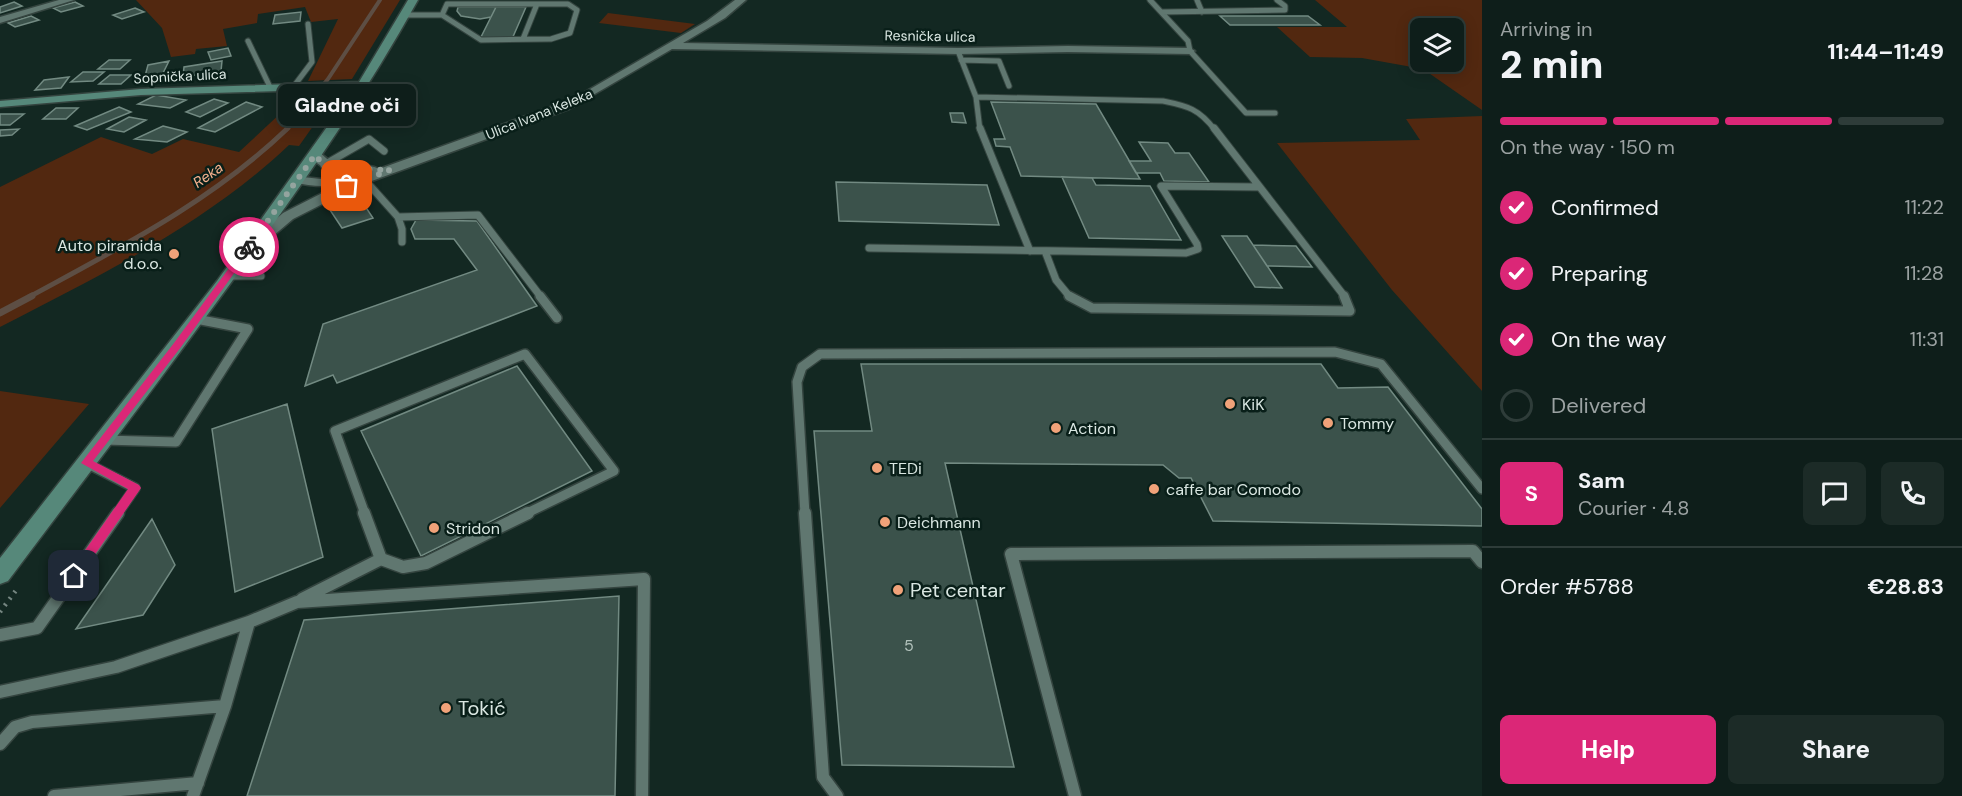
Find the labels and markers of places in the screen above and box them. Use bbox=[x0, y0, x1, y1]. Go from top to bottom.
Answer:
callout: Gladne oči bbox=[278, 84, 416, 126]
pin bbox=[321, 160, 372, 211]
place label: Auto piramida d.o.o. bbox=[57, 235, 162, 274]
marker: Auto piramida d.o.o. bbox=[167, 247, 181, 261]
place label: KiK bbox=[1242, 394, 1265, 415]
marker: KiK bbox=[1223, 397, 1237, 411]
place label: Tommy bbox=[1340, 413, 1394, 434]
marker: Tommy bbox=[1321, 416, 1335, 430]
place label: Action bbox=[1068, 418, 1116, 439]
marker: Action bbox=[1049, 421, 1063, 435]
place label: TEDi bbox=[889, 458, 922, 479]
marker: TEDi bbox=[870, 461, 884, 475]
place label: caffe bar Comodo bbox=[1166, 479, 1301, 500]
marker: caffe bar Comodo bbox=[1147, 482, 1161, 496]
place label: Deichmann bbox=[897, 512, 981, 533]
marker: Deichmann bbox=[878, 515, 892, 529]
place label: Stridon bbox=[446, 518, 500, 539]
marker: Stridon bbox=[427, 521, 441, 535]
pin bbox=[48, 550, 99, 601]
place label: Pet centar bbox=[910, 577, 1006, 603]
marker: Pet centar bbox=[891, 583, 905, 597]
place label: Tokić bbox=[458, 695, 506, 721]
marker: Tokić bbox=[439, 701, 453, 715]

